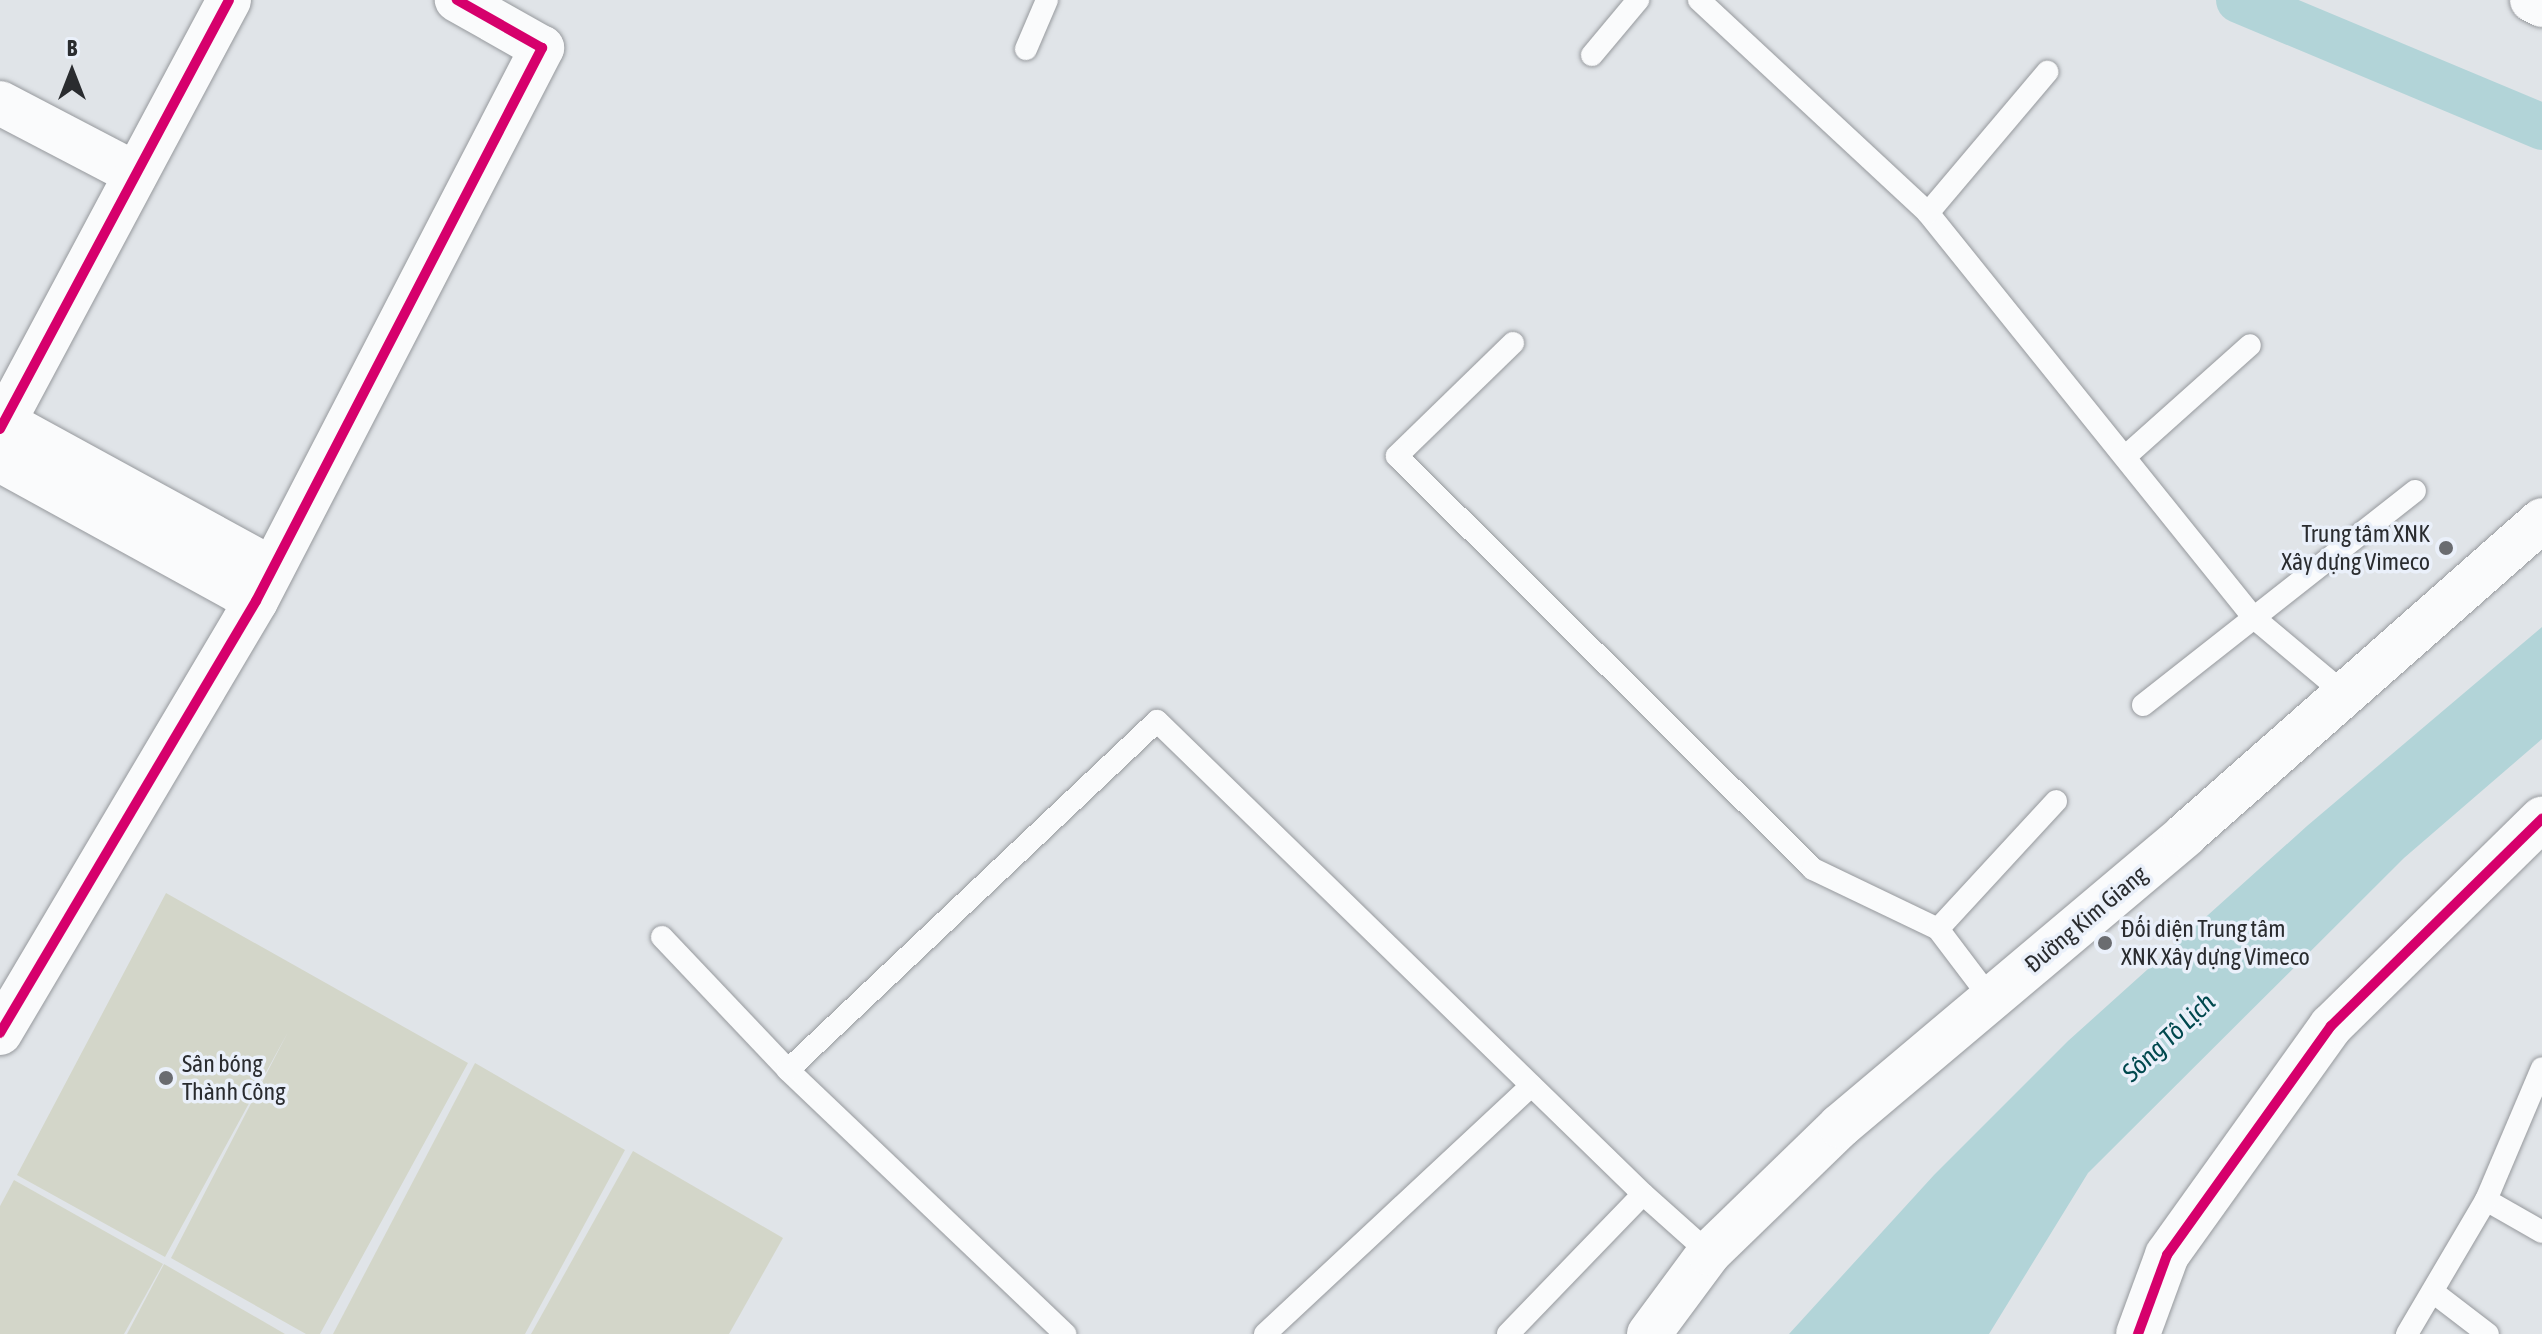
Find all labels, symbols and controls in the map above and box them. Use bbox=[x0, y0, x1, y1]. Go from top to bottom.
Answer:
north arrow bbox=[32, 32, 112, 112]
text: B bbox=[67, 35, 77, 61]
place label: Trung tâm XNK Xây dựng Vimeco bbox=[2281, 520, 2430, 576]
marker: Trung tâm XNK Xây dựng Vimeco bbox=[2437, 539, 2455, 557]
street label: Đường Kim Giang bbox=[2019, 860, 2153, 978]
place label: Đối diện Trung tâm XNK Xây dựng Vimeco bbox=[2121, 915, 2310, 971]
marker: Đối diện Trung tâm XNK Xây dựng Vimeco bbox=[2096, 934, 2114, 952]
water label: Sông Tô Lịch bbox=[2116, 987, 2222, 1089]
place label: Sân bóng Thành Công bbox=[182, 1050, 285, 1106]
marker: Sân bóng Thành Công bbox=[157, 1069, 175, 1087]

